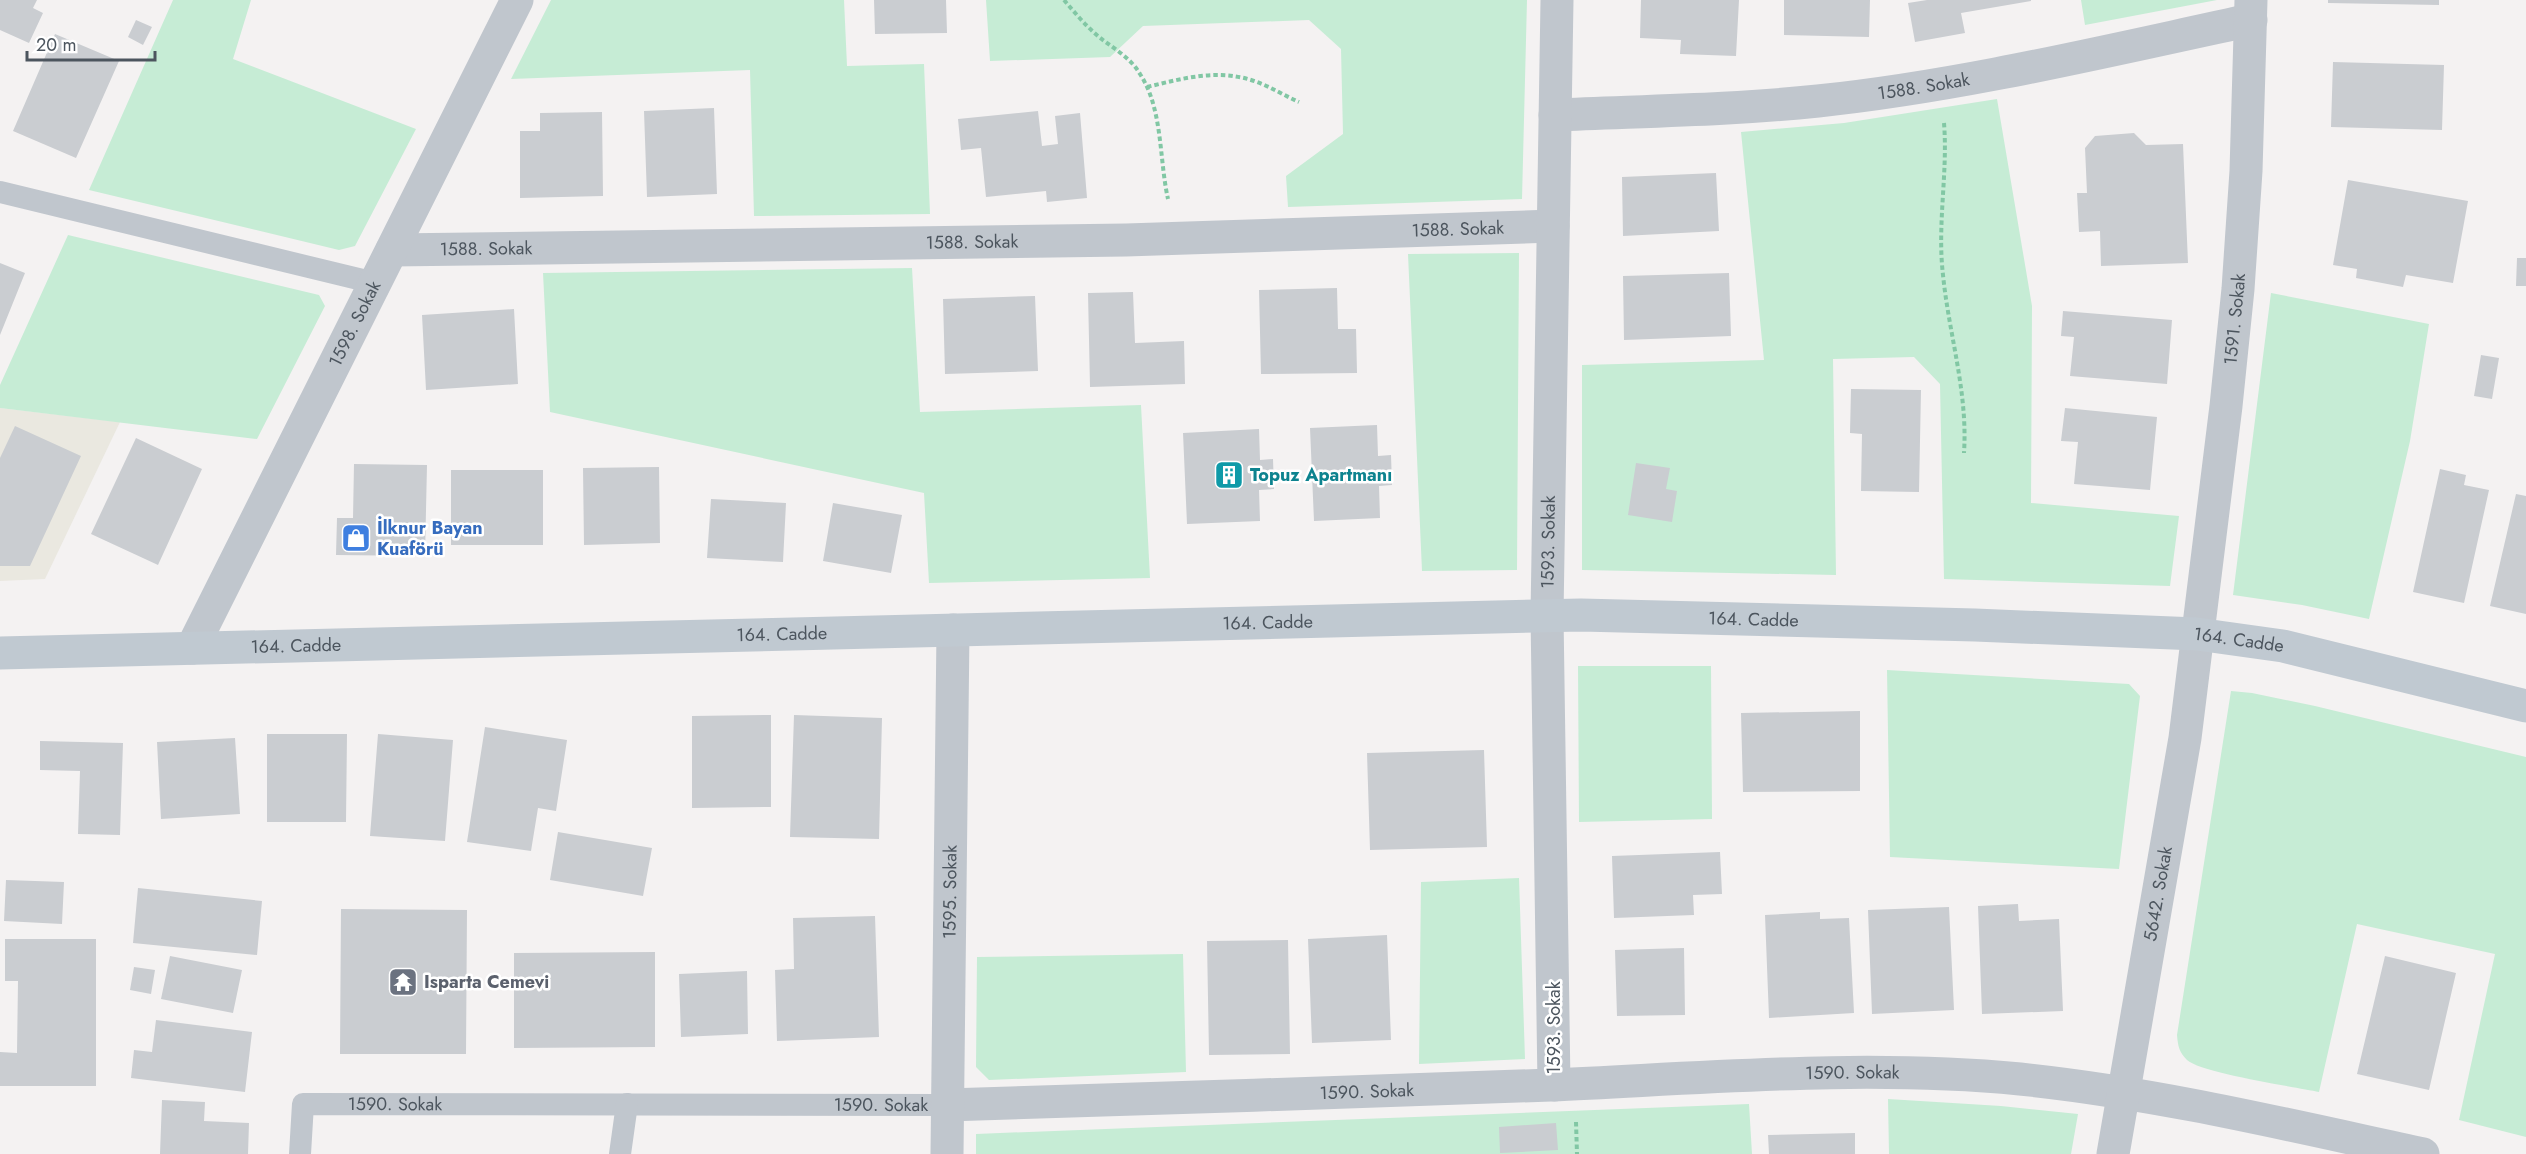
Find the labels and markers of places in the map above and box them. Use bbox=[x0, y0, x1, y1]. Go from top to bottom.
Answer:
building icon: Topuz Apartmanı bbox=[1213, 459, 1245, 491]
place label: Topuz Apartmanı bbox=[1250, 462, 1392, 488]
place label: İlknur Bayan Kuaförü bbox=[377, 515, 483, 562]
shop icon: İlknur Bayan Kuaförü bbox=[340, 522, 372, 554]
temple icon: Isparta Cemevi bbox=[387, 966, 419, 998]
place label: Isparta Cemevi bbox=[424, 969, 549, 995]

